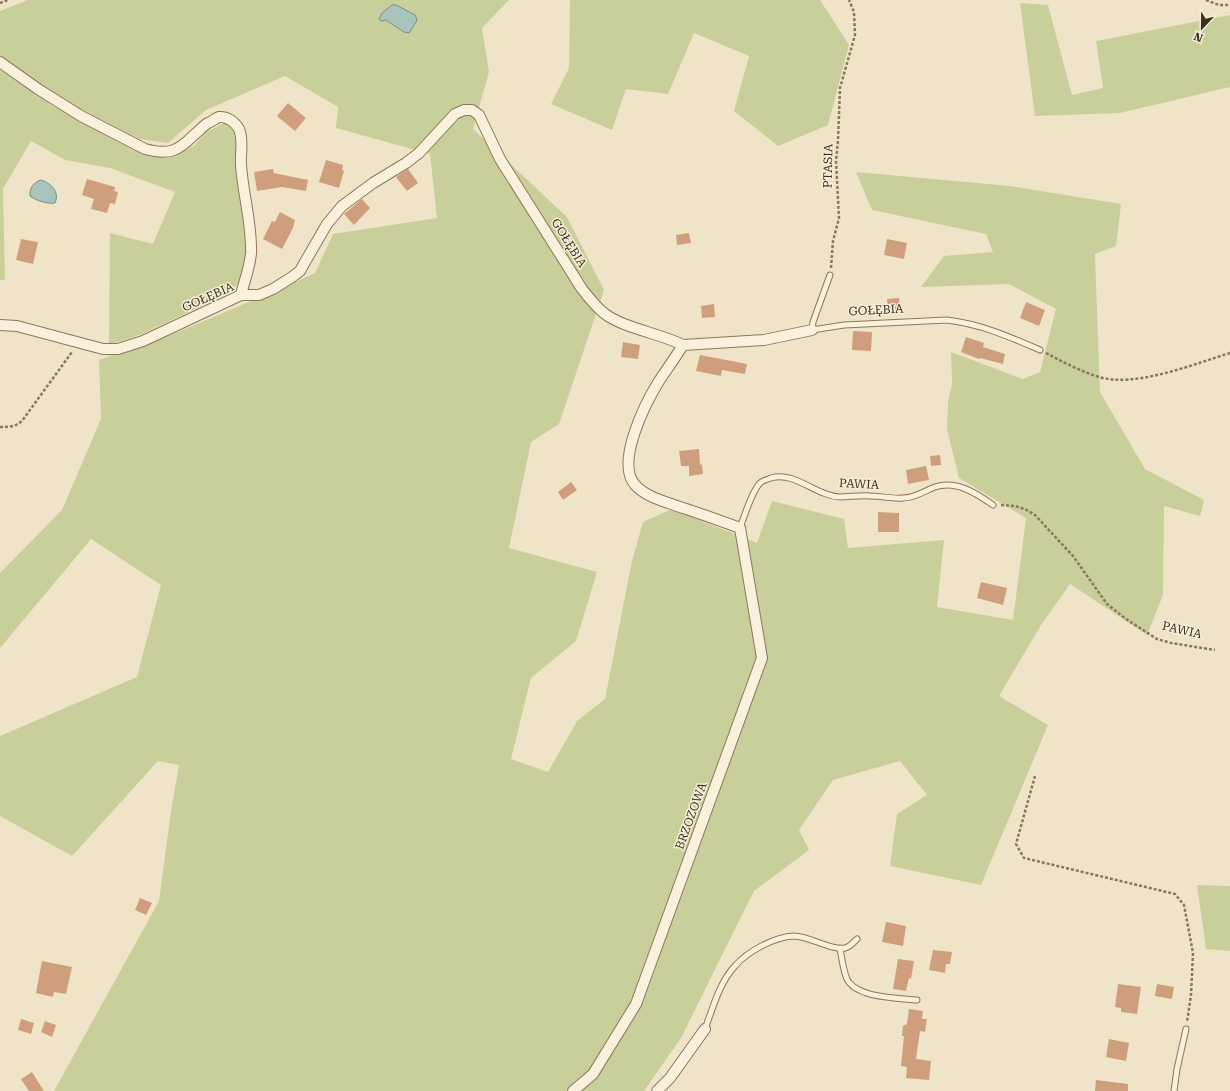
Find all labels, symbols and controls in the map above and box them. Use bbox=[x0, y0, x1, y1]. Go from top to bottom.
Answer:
north arrow bbox=[1182, 8, 1222, 48]
text: N bbox=[1192, 29, 1205, 44]
street label: PTASIA bbox=[821, 143, 835, 188]
street label: GOŁĘBIA bbox=[549, 216, 590, 271]
street label: GOŁĘBIA bbox=[180, 279, 236, 315]
street label: GOŁĘBIA bbox=[848, 302, 904, 318]
street label: PAWIA bbox=[839, 476, 880, 492]
street label: PAWIA bbox=[1161, 619, 1204, 641]
street label: BRZOZOWA bbox=[672, 780, 710, 851]

